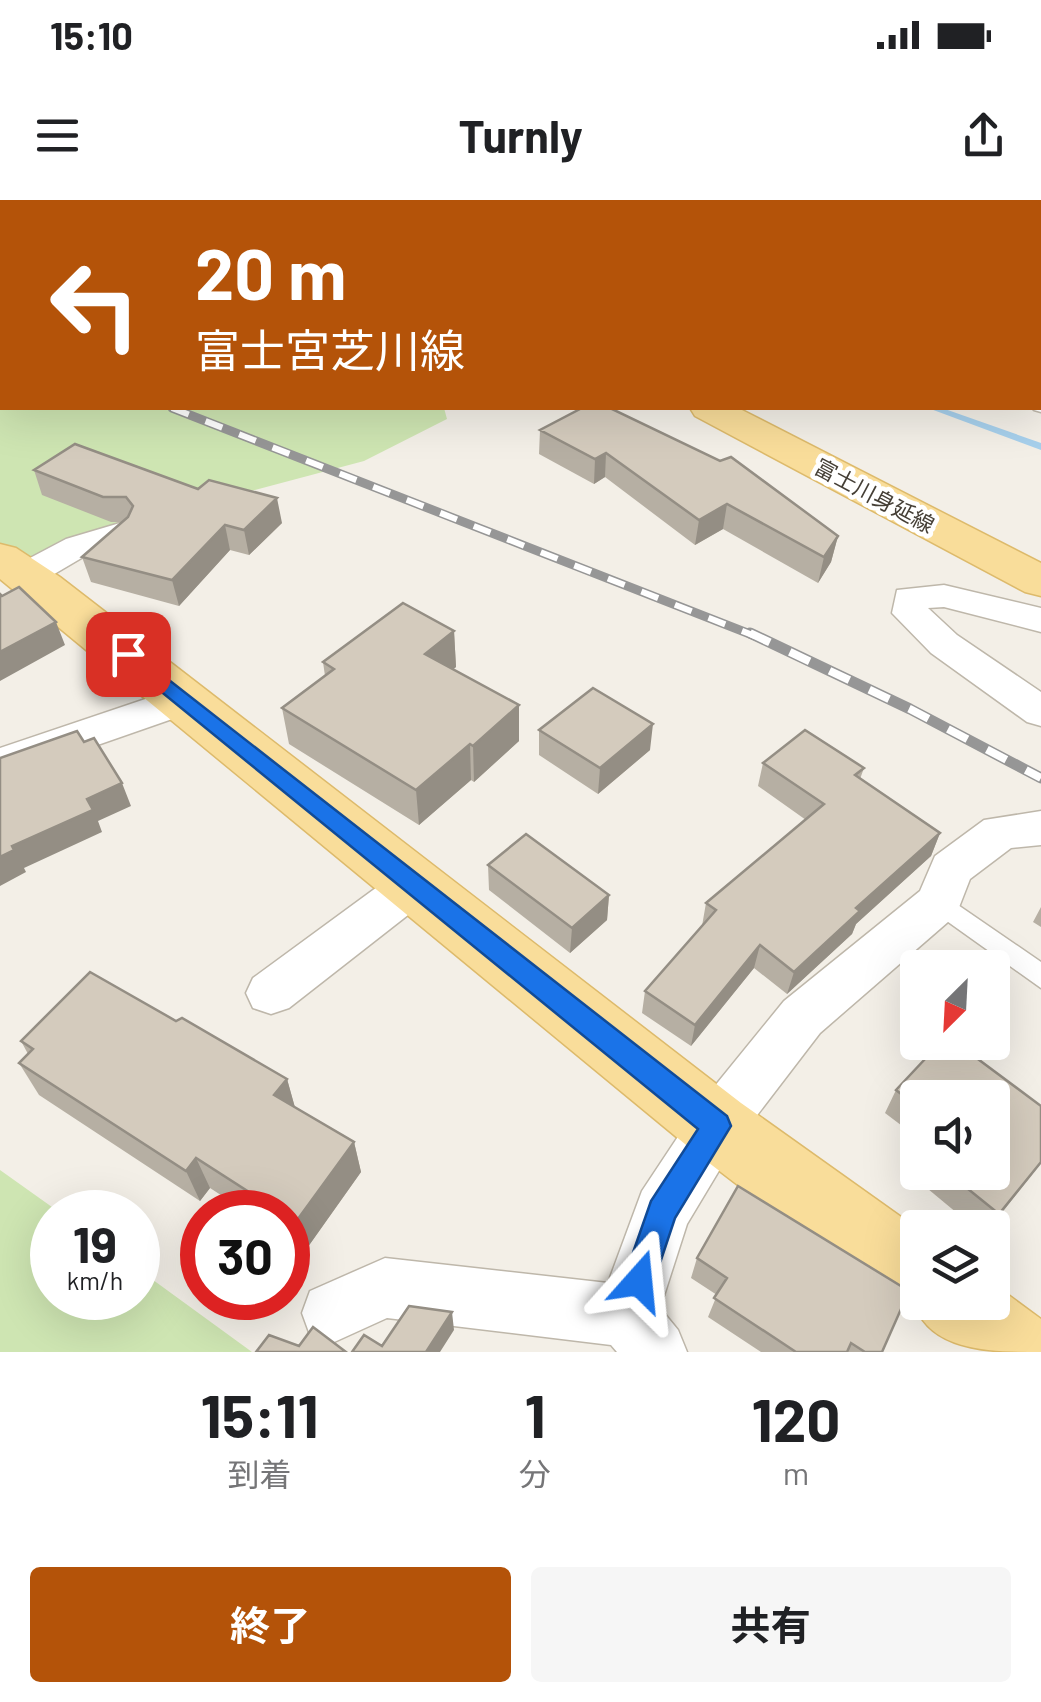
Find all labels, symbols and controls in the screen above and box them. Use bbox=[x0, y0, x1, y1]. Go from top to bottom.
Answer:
text: 15:10 bbox=[50, 12, 133, 58]
icon: menu bbox=[30, 108, 85, 163]
text: Turnly bbox=[458, 108, 583, 162]
icon: share bbox=[956, 108, 1011, 163]
text: 20 m bbox=[195, 230, 347, 314]
icon: left bbox=[30, 240, 160, 370]
text: 富士宮芝川線 bbox=[195, 322, 465, 376]
street label: 富士川身延線 bbox=[811, 453, 939, 537]
pin bbox=[86, 612, 171, 697]
icon: arrive bbox=[101, 627, 156, 682]
north arrow bbox=[900, 950, 1010, 1060]
map controls bbox=[900, 950, 1010, 1320]
button: sound bbox=[900, 1080, 1010, 1190]
speed limit sign: 30 bbox=[180, 1190, 310, 1320]
button: layers bbox=[900, 1210, 1010, 1320]
text: 19 bbox=[73, 1213, 117, 1273]
position arrow bbox=[587, 1229, 691, 1333]
text: km/h bbox=[67, 1265, 123, 1295]
text: 15:11 bbox=[200, 1378, 319, 1450]
text: 1 bbox=[524, 1378, 546, 1450]
text: 120 bbox=[752, 1382, 841, 1454]
text: m bbox=[783, 1453, 809, 1491]
text: 到着 bbox=[228, 1454, 292, 1492]
text: 分 bbox=[519, 1454, 551, 1492]
button: 終了 bbox=[30, 1567, 511, 1682]
button: 共有 bbox=[531, 1567, 1011, 1682]

